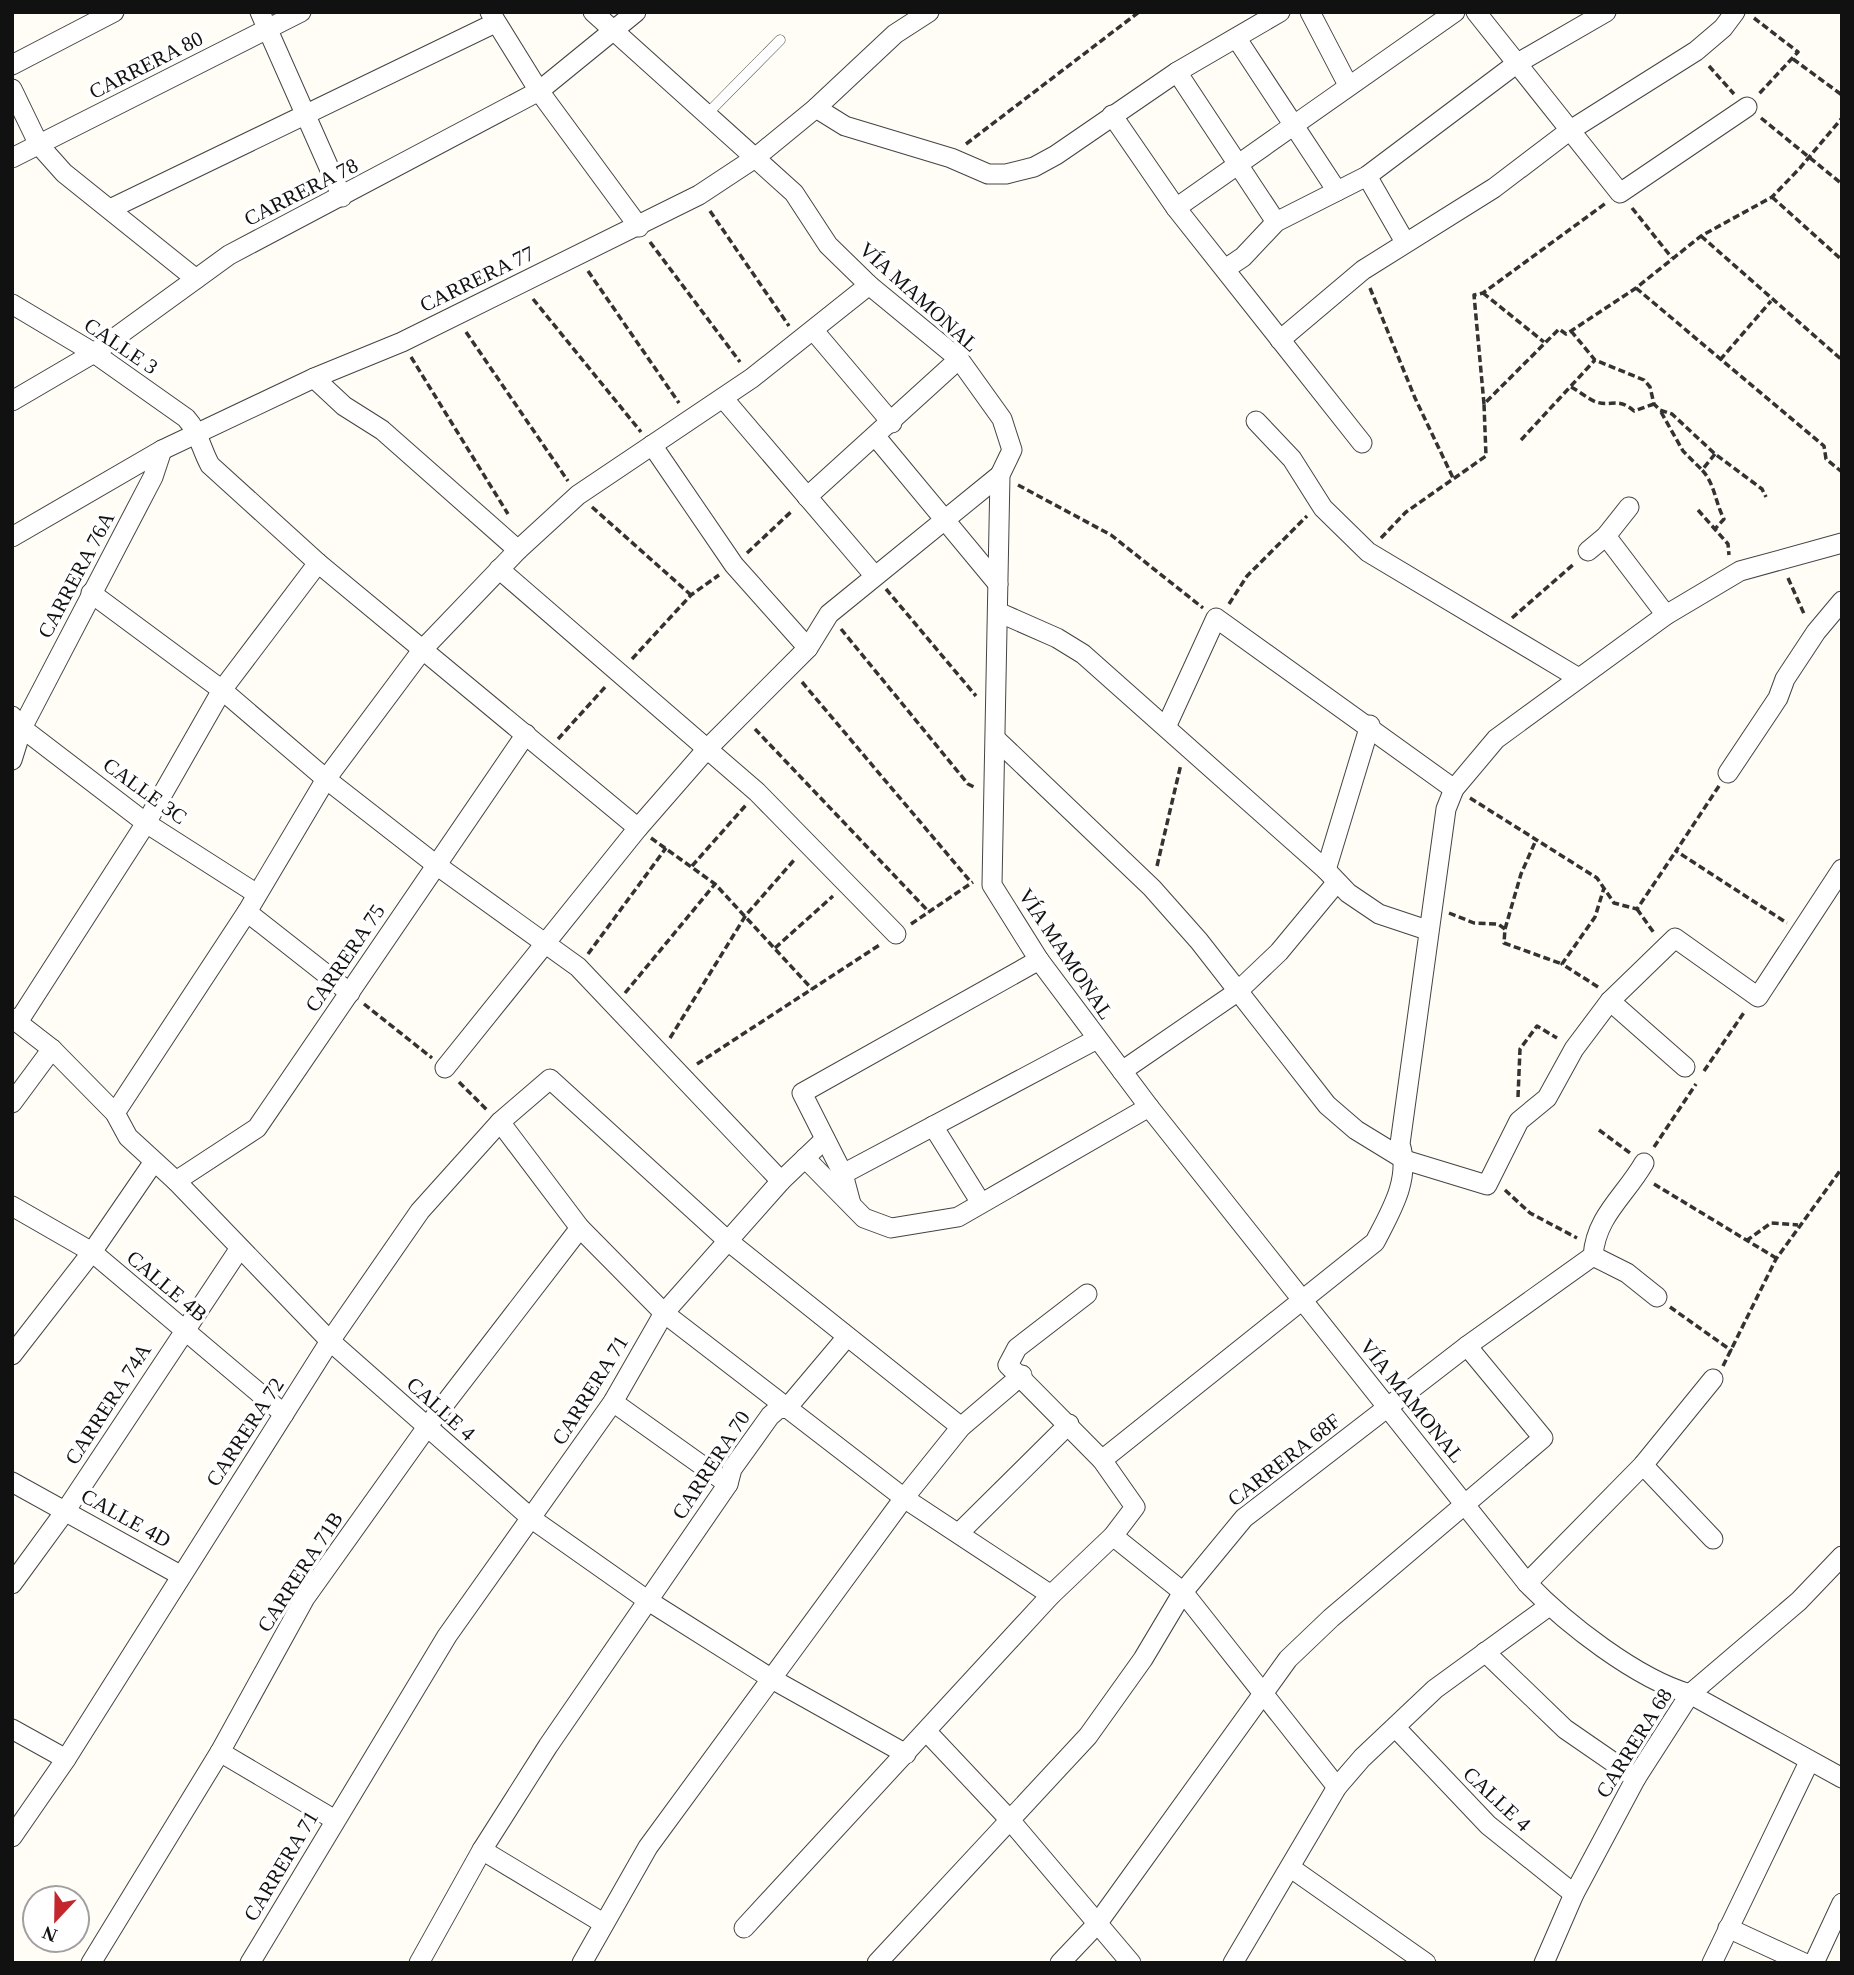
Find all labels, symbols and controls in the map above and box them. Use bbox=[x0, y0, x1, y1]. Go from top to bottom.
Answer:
street label: CARRERA 80 bbox=[85, 26, 207, 104]
street label: CARRERA 78 bbox=[240, 153, 362, 231]
street label: VÍA MAMONAL bbox=[854, 237, 984, 357]
street label: CARRERA 77 bbox=[416, 241, 538, 317]
street label: CALLE 3 bbox=[80, 313, 162, 379]
street label: CARRERA 76A bbox=[33, 507, 120, 642]
street label: CALLE 3C bbox=[99, 753, 191, 829]
street label: VÍA MAMONAL bbox=[1013, 884, 1119, 1024]
street label: CARRERA 75 bbox=[300, 900, 390, 1016]
street label: CALLE 4B bbox=[122, 1245, 212, 1327]
street label: CARRERA 71 bbox=[547, 1331, 633, 1449]
street label: VÍA MAMONAL bbox=[1355, 1334, 1469, 1468]
street label: CARRERA 74A bbox=[60, 1338, 156, 1469]
street label: CALLE 4 bbox=[402, 1372, 480, 1446]
street label: CARRERA 72 bbox=[201, 1373, 289, 1491]
street label: CARRERA 70 bbox=[667, 1406, 755, 1524]
street label: CARRERA 68F bbox=[1223, 1409, 1345, 1511]
street label: CALLE 4D bbox=[77, 1484, 175, 1552]
street label: CARRERA 71B bbox=[252, 1507, 348, 1637]
street label: CARRERA 68 bbox=[1591, 1684, 1677, 1802]
street label: CALLE 4 bbox=[1458, 1762, 1536, 1837]
street label: CARRERA 71 bbox=[239, 1807, 323, 1925]
north arrow bbox=[21, 1884, 91, 1954]
text: N bbox=[39, 1922, 60, 1947]

